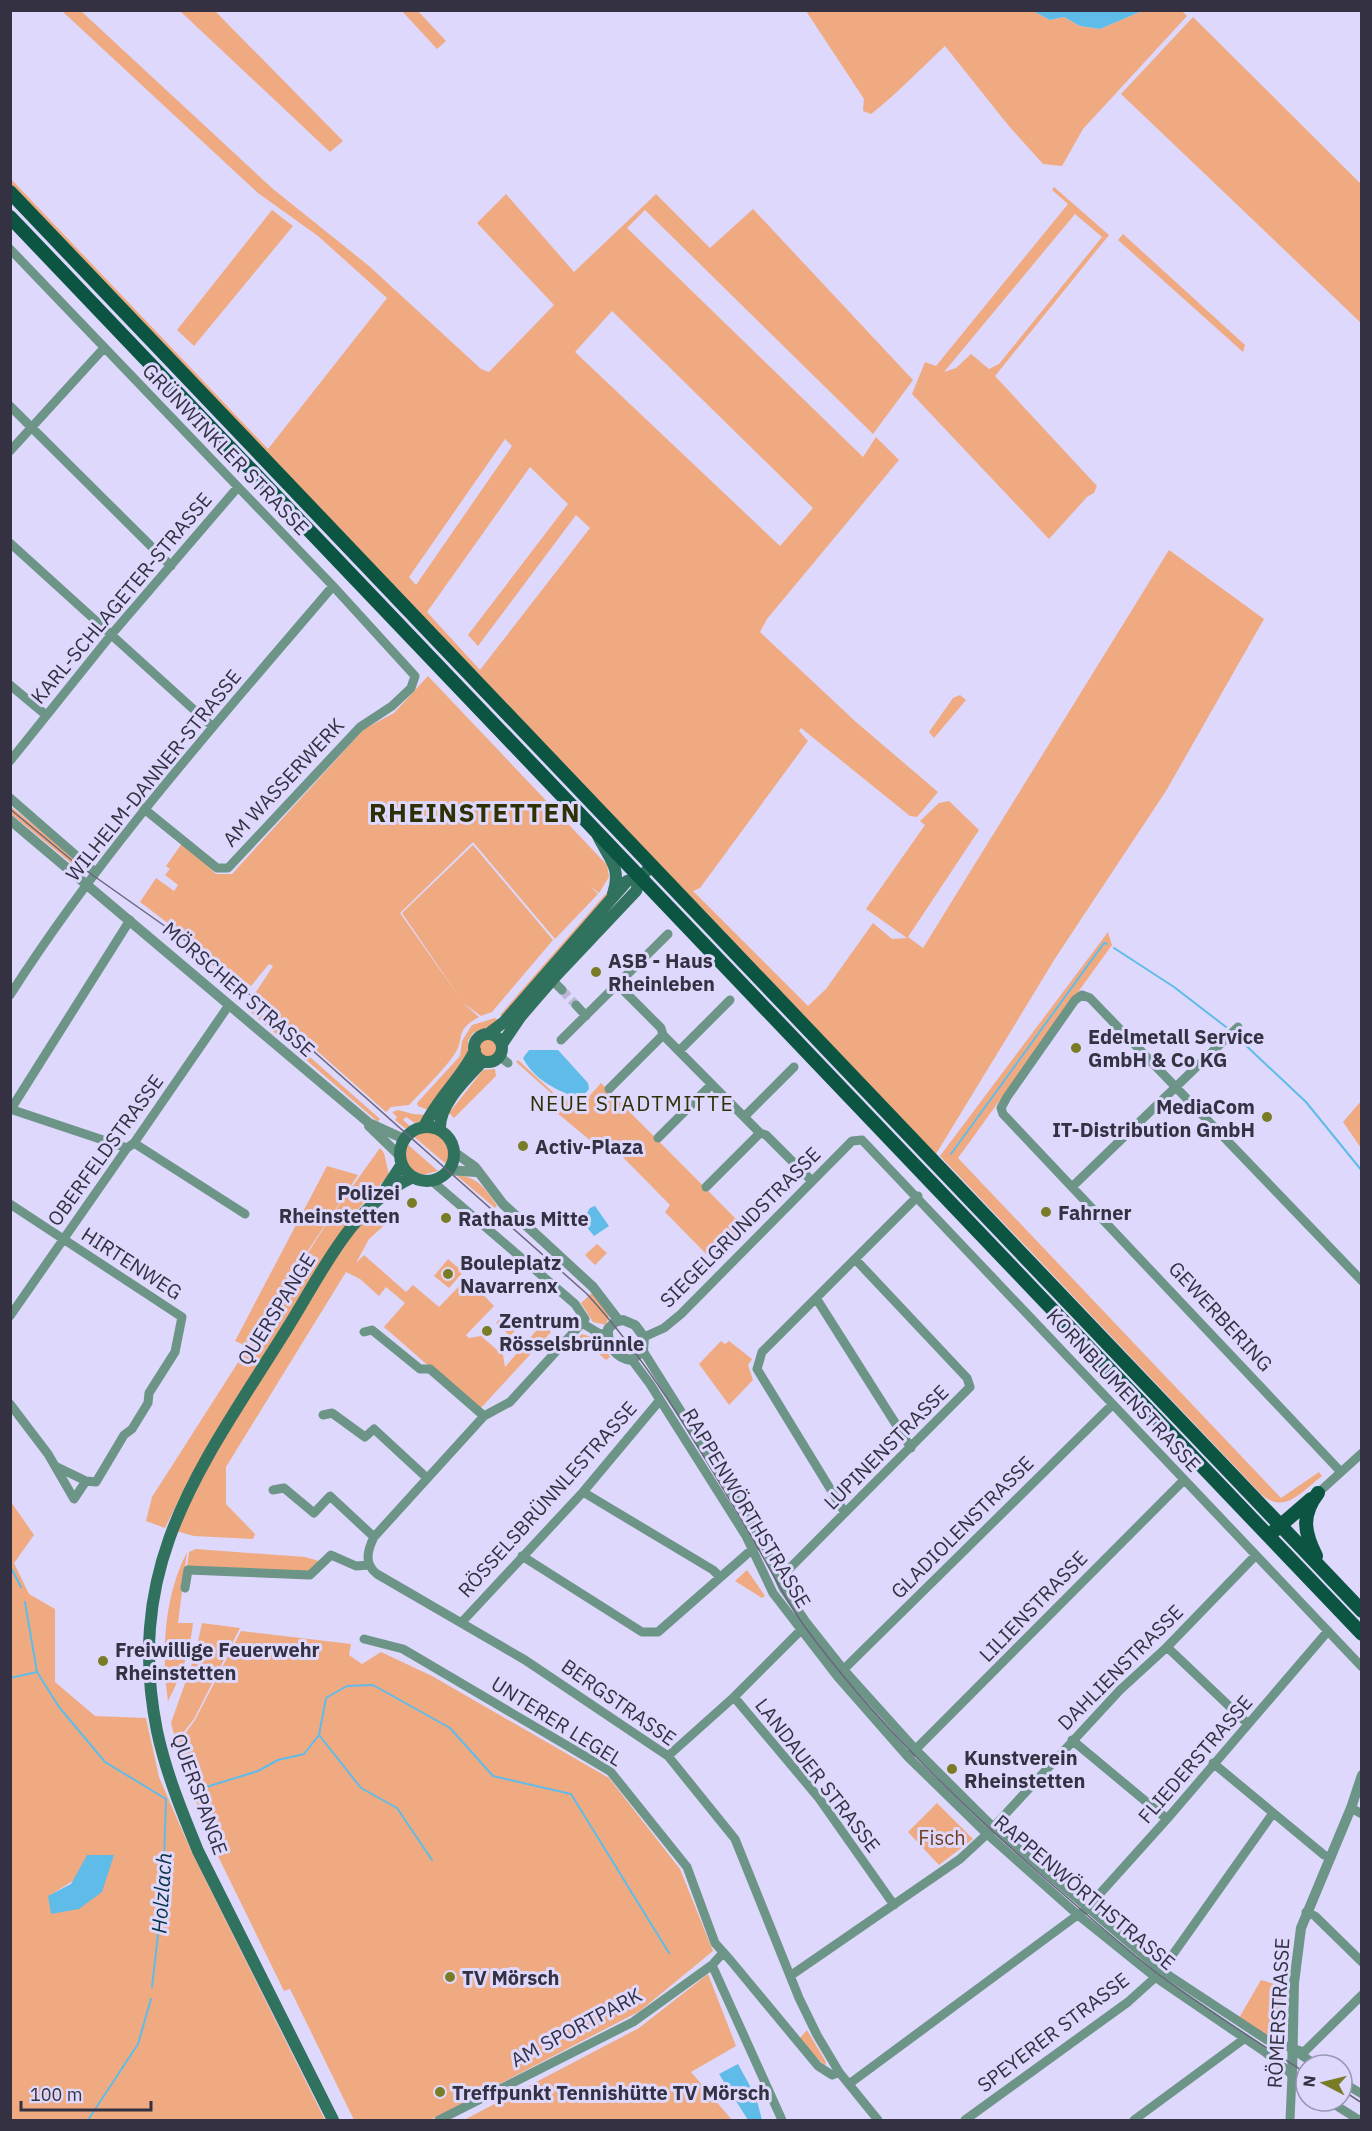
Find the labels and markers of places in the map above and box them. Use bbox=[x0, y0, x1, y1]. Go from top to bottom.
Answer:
place label: ASB - Haus Rheinleben bbox=[608, 947, 715, 997]
marker: ASB - Haus Rheinleben bbox=[589, 965, 603, 979]
place label: Edelmetall Service GmbH & Co KG bbox=[1088, 1023, 1264, 1073]
marker: Edelmetall Service GmbH & Co KG bbox=[1069, 1041, 1083, 1055]
place label: MediaCom IT-Distribution GmbH bbox=[1052, 1093, 1255, 1143]
marker: MediaCom IT-Distribution GmbH bbox=[1260, 1110, 1274, 1124]
place label: Activ-Plaza bbox=[535, 1133, 643, 1160]
marker: Activ-Plaza bbox=[516, 1139, 530, 1153]
place label: Polizei Rheinstetten bbox=[279, 1179, 400, 1229]
marker: Polizei Rheinstetten bbox=[405, 1196, 419, 1210]
place label: Fahrner bbox=[1058, 1199, 1132, 1226]
place label: Rathaus Mitte bbox=[458, 1205, 589, 1232]
marker: Fahrner bbox=[1039, 1205, 1053, 1219]
marker: Rathaus Mitte bbox=[439, 1211, 453, 1225]
place label: Bouleplatz Navarrenx bbox=[460, 1249, 561, 1299]
marker: Bouleplatz Navarrenx bbox=[441, 1267, 455, 1281]
place label: Zentrum Rösselsbrünnle bbox=[499, 1307, 644, 1357]
marker: Zentrum Rösselsbrünnle bbox=[480, 1324, 494, 1338]
place label: Freiwillige Feuerwehr Rheinstetten bbox=[115, 1636, 320, 1686]
marker: Freiwillige Feuerwehr Rheinstetten bbox=[96, 1654, 110, 1668]
place label: Kunstverein Rheinstetten bbox=[964, 1744, 1085, 1794]
marker: Kunstverein Rheinstetten bbox=[945, 1762, 959, 1776]
place label: TV Mörsch bbox=[462, 1964, 560, 1991]
marker: TV Mörsch bbox=[443, 1970, 457, 1984]
place label: Treffpunkt Tennishütte TV Mörsch bbox=[452, 2079, 770, 2106]
marker: Treffpunkt Tennishütte TV Mörsch bbox=[433, 2085, 447, 2099]

